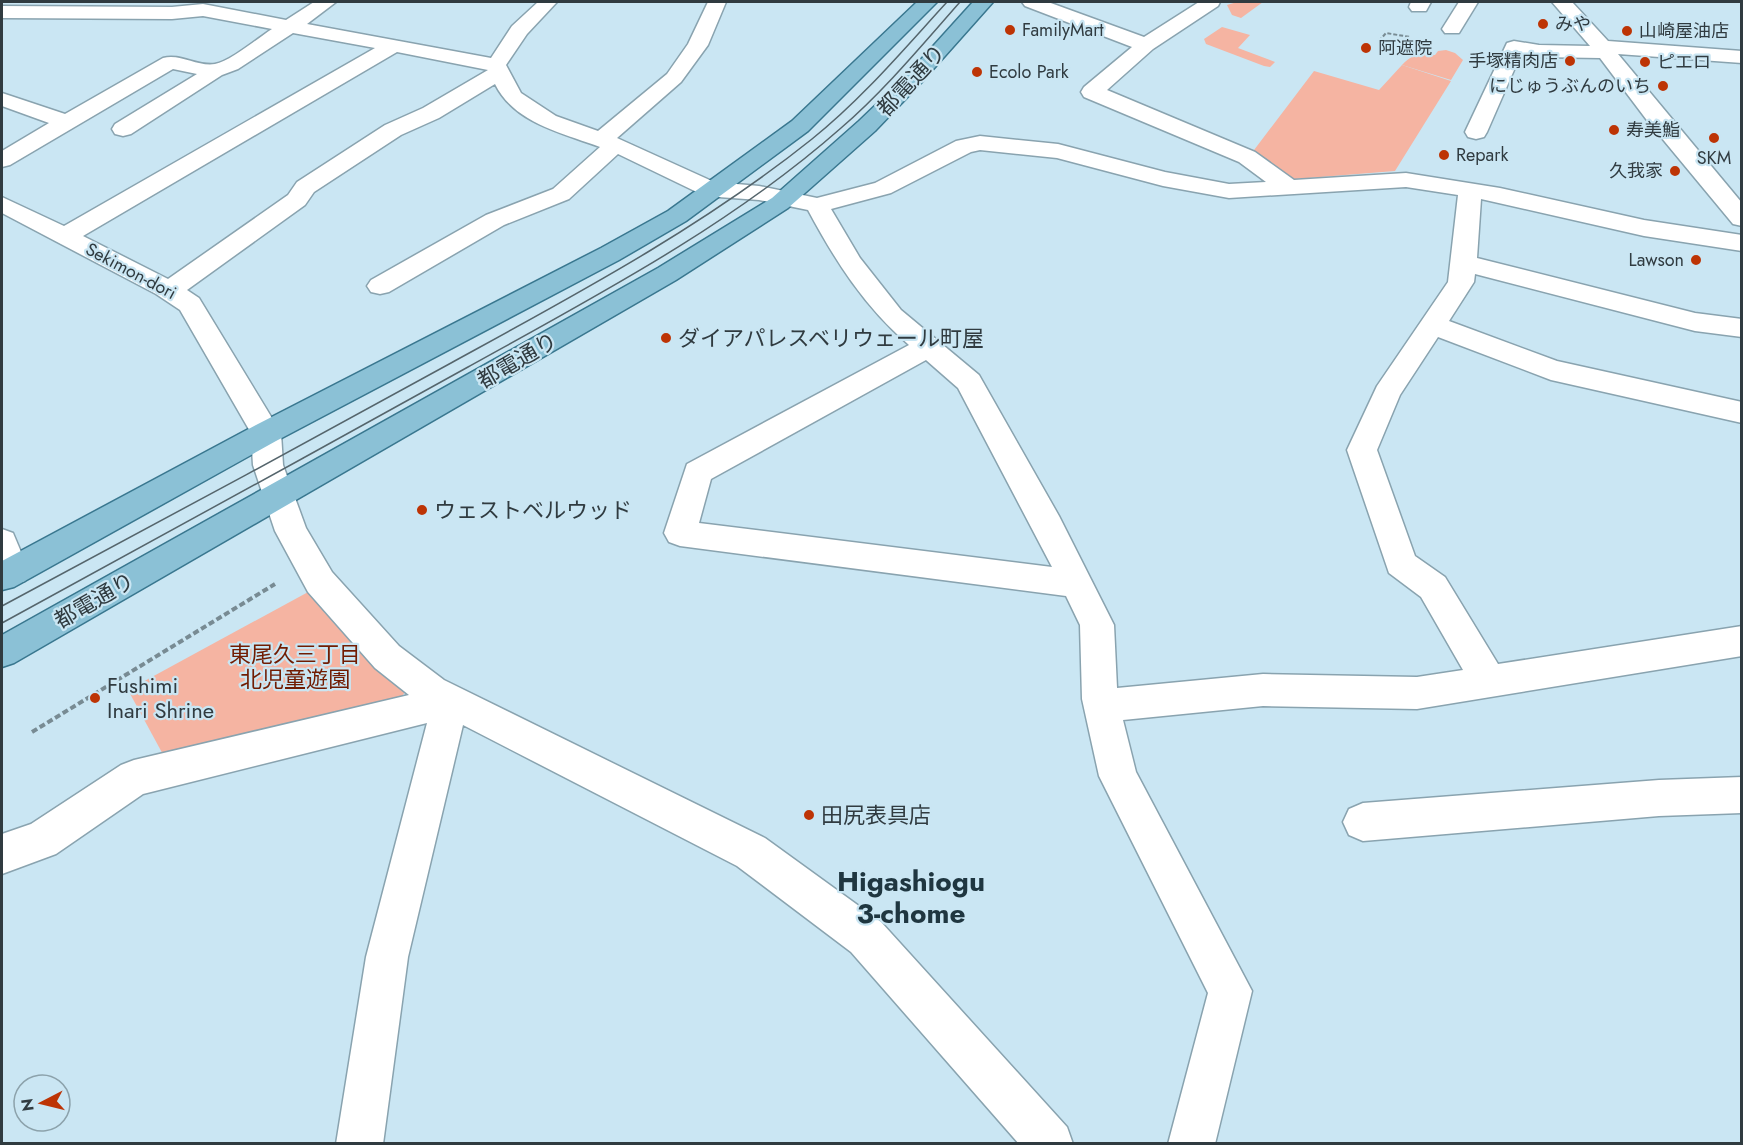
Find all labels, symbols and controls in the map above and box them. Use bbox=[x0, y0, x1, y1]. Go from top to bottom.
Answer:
place label: みや bbox=[1555, 11, 1591, 37]
place label: FamilyMart bbox=[1022, 17, 1104, 43]
marker: みや bbox=[1536, 17, 1550, 31]
place label: 山崎屋油店 bbox=[1639, 18, 1729, 44]
marker: FamilyMart bbox=[1003, 23, 1017, 37]
marker: 山崎屋油店 bbox=[1620, 24, 1634, 38]
place label: 阿遮院 bbox=[1378, 35, 1432, 61]
street label: 都電通り bbox=[869, 37, 953, 123]
marker: 阿遮院 bbox=[1359, 41, 1373, 55]
place label: 手塚精肉店 bbox=[1468, 48, 1558, 74]
place label: ピエロ bbox=[1657, 49, 1711, 75]
marker: 手塚精肉店 bbox=[1563, 54, 1577, 68]
marker: ピエロ bbox=[1638, 55, 1652, 69]
place label: Ecolo Park bbox=[989, 59, 1069, 85]
marker: Ecolo Park bbox=[970, 65, 984, 79]
place label: にじゅうぶんのいち bbox=[1489, 73, 1651, 99]
marker: にじゅうぶんのいち bbox=[1656, 79, 1670, 93]
place label: 寿美鮨 bbox=[1626, 117, 1680, 143]
marker: 寿美鮨 bbox=[1607, 123, 1621, 137]
marker: SKM bbox=[1707, 131, 1721, 145]
place label: Repark bbox=[1456, 142, 1508, 168]
place label: SKM bbox=[1697, 145, 1731, 171]
marker: Repark bbox=[1437, 148, 1451, 162]
place label: 久我家 bbox=[1609, 158, 1663, 184]
marker: 久我家 bbox=[1668, 164, 1682, 178]
street label: Sekimon-dori bbox=[81, 236, 181, 306]
place label: Lawson bbox=[1629, 247, 1684, 273]
marker: Lawson bbox=[1689, 253, 1703, 267]
place label: ダイアパレスベリウェール町屋 bbox=[678, 322, 984, 354]
street label: 都電通り bbox=[471, 324, 563, 396]
marker: ダイアパレスベリウェール町屋 bbox=[659, 331, 673, 345]
place label: ウェストベルウッド bbox=[434, 494, 632, 526]
marker: ウェストベルウッド bbox=[415, 503, 429, 517]
street label: 都電通り bbox=[48, 564, 140, 636]
park label: 東尾久三丁目 北児童遊園 bbox=[229, 638, 361, 695]
place label: Fushimi Inari Shrine bbox=[107, 669, 214, 726]
marker: Fushimi Inari Shrine bbox=[88, 691, 102, 705]
place label: 田尻表具店 bbox=[821, 799, 931, 831]
marker: 田尻表具店 bbox=[802, 808, 816, 822]
district label: Higashiogu 3-chome bbox=[837, 861, 985, 934]
north arrow bbox=[12, 1073, 72, 1133]
text: N bbox=[15, 1097, 40, 1112]

